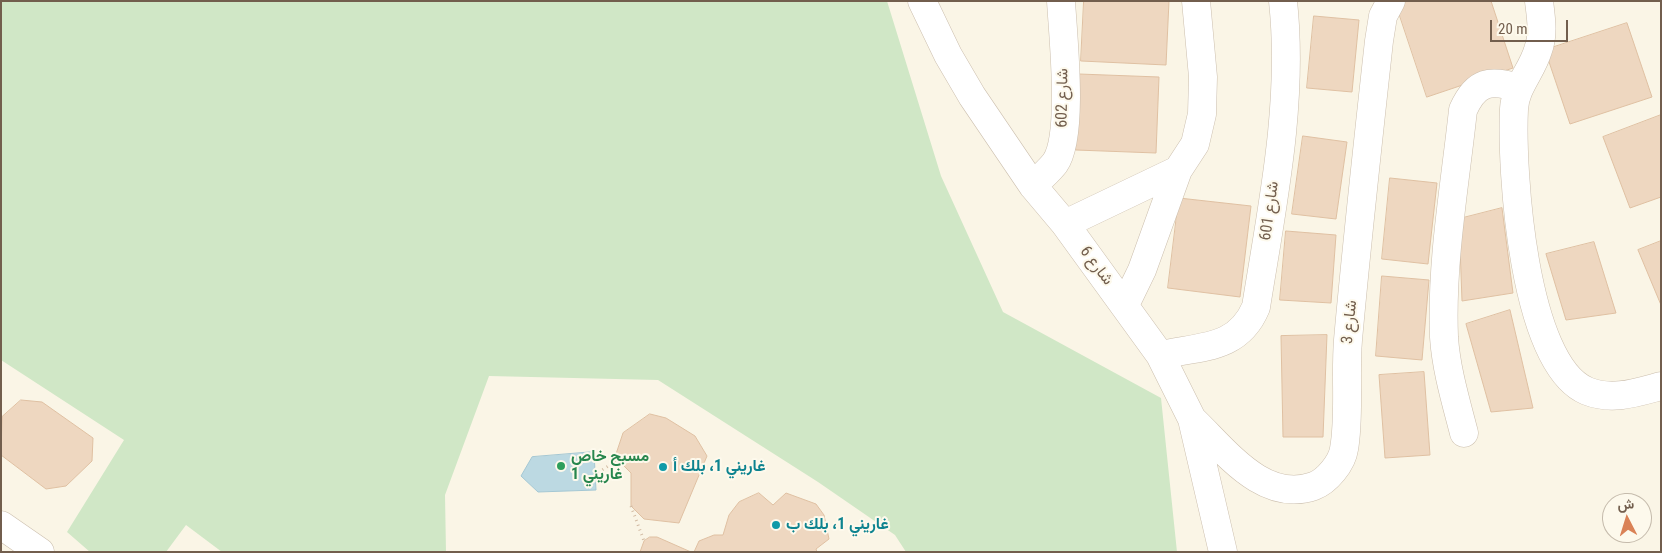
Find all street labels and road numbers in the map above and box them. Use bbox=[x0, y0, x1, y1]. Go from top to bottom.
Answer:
street label: شارع 602 bbox=[1053, 68, 1073, 128]
street label: شارع 601 bbox=[1256, 180, 1284, 242]
street label: شارع 6 bbox=[1075, 243, 1117, 289]
street label: شارع 3 bbox=[1338, 299, 1362, 345]

